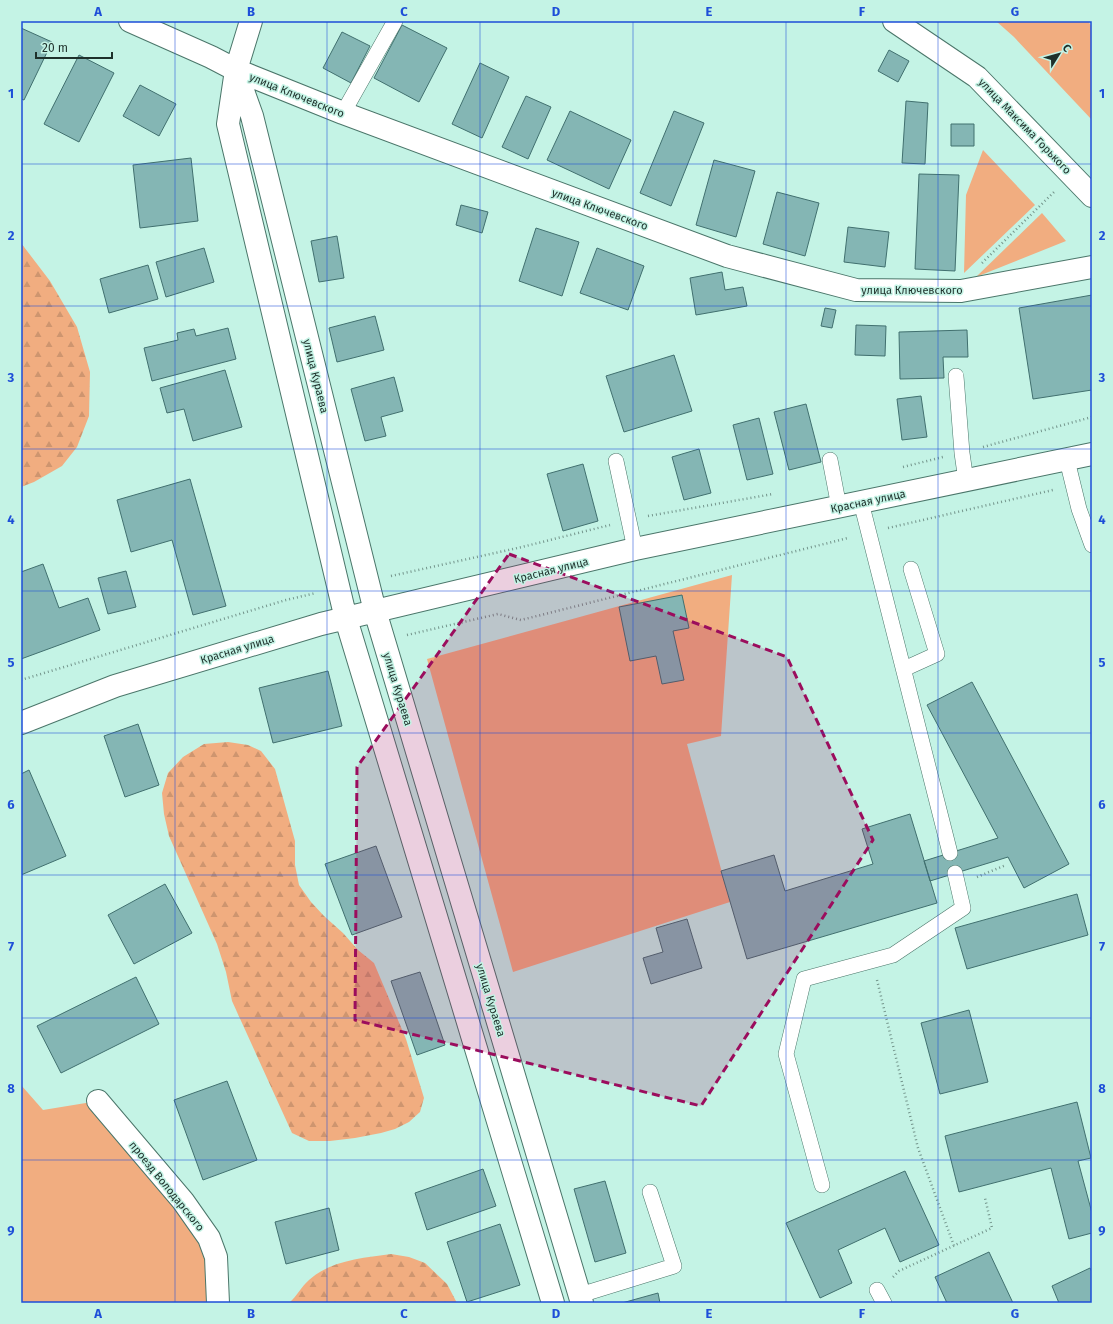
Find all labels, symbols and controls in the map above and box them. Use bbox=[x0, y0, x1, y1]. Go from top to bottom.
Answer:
text: A bbox=[93, 4, 102, 19]
text: B bbox=[247, 4, 255, 19]
text: C bbox=[400, 4, 408, 19]
text: D bbox=[552, 4, 561, 19]
text: E bbox=[706, 4, 713, 19]
text: F bbox=[859, 4, 866, 19]
text: G bbox=[1011, 4, 1019, 19]
scale bar bbox=[36, 34, 112, 60]
north arrow bbox=[1039, 34, 1079, 74]
text: 20 m bbox=[42, 41, 68, 55]
text: С bbox=[1059, 42, 1074, 55]
street label: улица Ключевского bbox=[247, 70, 346, 120]
street label: улица Максима Горького bbox=[976, 76, 1074, 177]
text: 1 bbox=[8, 86, 14, 101]
text: 1 bbox=[1099, 86, 1105, 101]
street label: улица Ключевского bbox=[550, 186, 650, 233]
text: 2 bbox=[8, 228, 15, 243]
text: 2 bbox=[1099, 228, 1106, 243]
street label: улица Ключевского bbox=[861, 284, 963, 297]
street label: улица Кураева bbox=[300, 338, 331, 414]
text: 3 bbox=[7, 370, 15, 385]
text: 3 bbox=[1098, 370, 1106, 385]
street label: Красная улица bbox=[829, 487, 907, 516]
text: 4 bbox=[7, 512, 15, 527]
text: 4 bbox=[1098, 512, 1106, 527]
street label: Красная улица bbox=[513, 555, 590, 586]
street label: Красная улица bbox=[199, 632, 276, 667]
street label: улица Кураева bbox=[380, 651, 415, 727]
text: 5 bbox=[8, 655, 15, 670]
text: 5 bbox=[1099, 655, 1106, 670]
text: 6 bbox=[7, 797, 15, 812]
text: 6 bbox=[1098, 797, 1106, 812]
text: 7 bbox=[8, 939, 14, 954]
text: 7 bbox=[1099, 939, 1105, 954]
street label: улица Кураева bbox=[473, 962, 508, 1038]
text: 8 bbox=[7, 1081, 15, 1096]
text: 8 bbox=[1098, 1081, 1106, 1096]
street label: проезд Володарского bbox=[126, 1139, 207, 1234]
text: 9 bbox=[7, 1223, 15, 1238]
text: 9 bbox=[1098, 1223, 1106, 1238]
text: A bbox=[93, 1306, 102, 1321]
text: B bbox=[247, 1306, 255, 1321]
text: C bbox=[400, 1306, 408, 1321]
text: D bbox=[552, 1306, 561, 1321]
text: E bbox=[706, 1306, 713, 1321]
text: F bbox=[859, 1306, 866, 1321]
text: G bbox=[1011, 1306, 1019, 1321]

